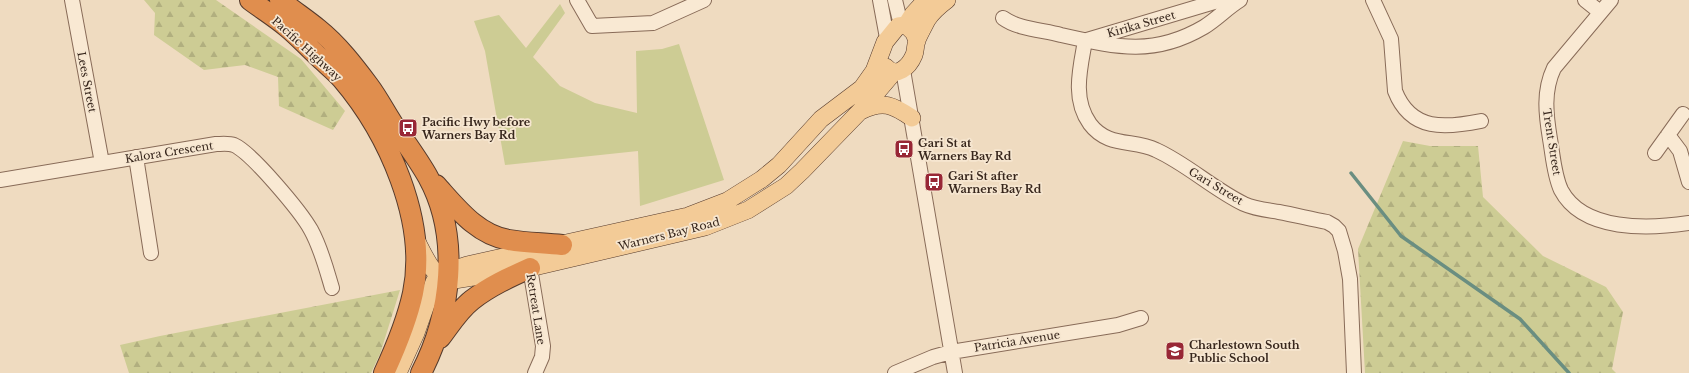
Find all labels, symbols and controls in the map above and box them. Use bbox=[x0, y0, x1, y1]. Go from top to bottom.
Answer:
street label: Kirika Street bbox=[1105, 7, 1178, 40]
street label: Pacific Highway bbox=[269, 14, 345, 84]
street label: Lees Street bbox=[74, 50, 100, 115]
street label: Trent Street bbox=[1540, 108, 1564, 177]
place label: Pacific Hwy before Warners Bay Rd bbox=[421, 115, 531, 142]
bus stop icon: Pacific Hwy before Warners Bay Rd bbox=[397, 117, 419, 139]
place label: Gari St at Warners Bay Rd bbox=[917, 136, 1012, 163]
street label: Kalora Crescent bbox=[124, 138, 215, 166]
bus stop icon: Gari St at Warners Bay Rd bbox=[893, 138, 915, 160]
street label: Gari Street bbox=[1186, 164, 1246, 208]
place label: Gari St after Warners Bay Rd bbox=[947, 169, 1042, 196]
bus stop icon: Gari St after Warners Bay Rd bbox=[923, 171, 945, 193]
street label: Warners Bay Road bbox=[616, 214, 722, 254]
street label: Retreat Lane bbox=[523, 272, 549, 346]
street label: Patricia Avenue bbox=[973, 327, 1061, 355]
place label: Charlestown South Public School bbox=[1189, 338, 1300, 365]
school or university icon: Charlestown South Public School bbox=[1164, 340, 1186, 362]

